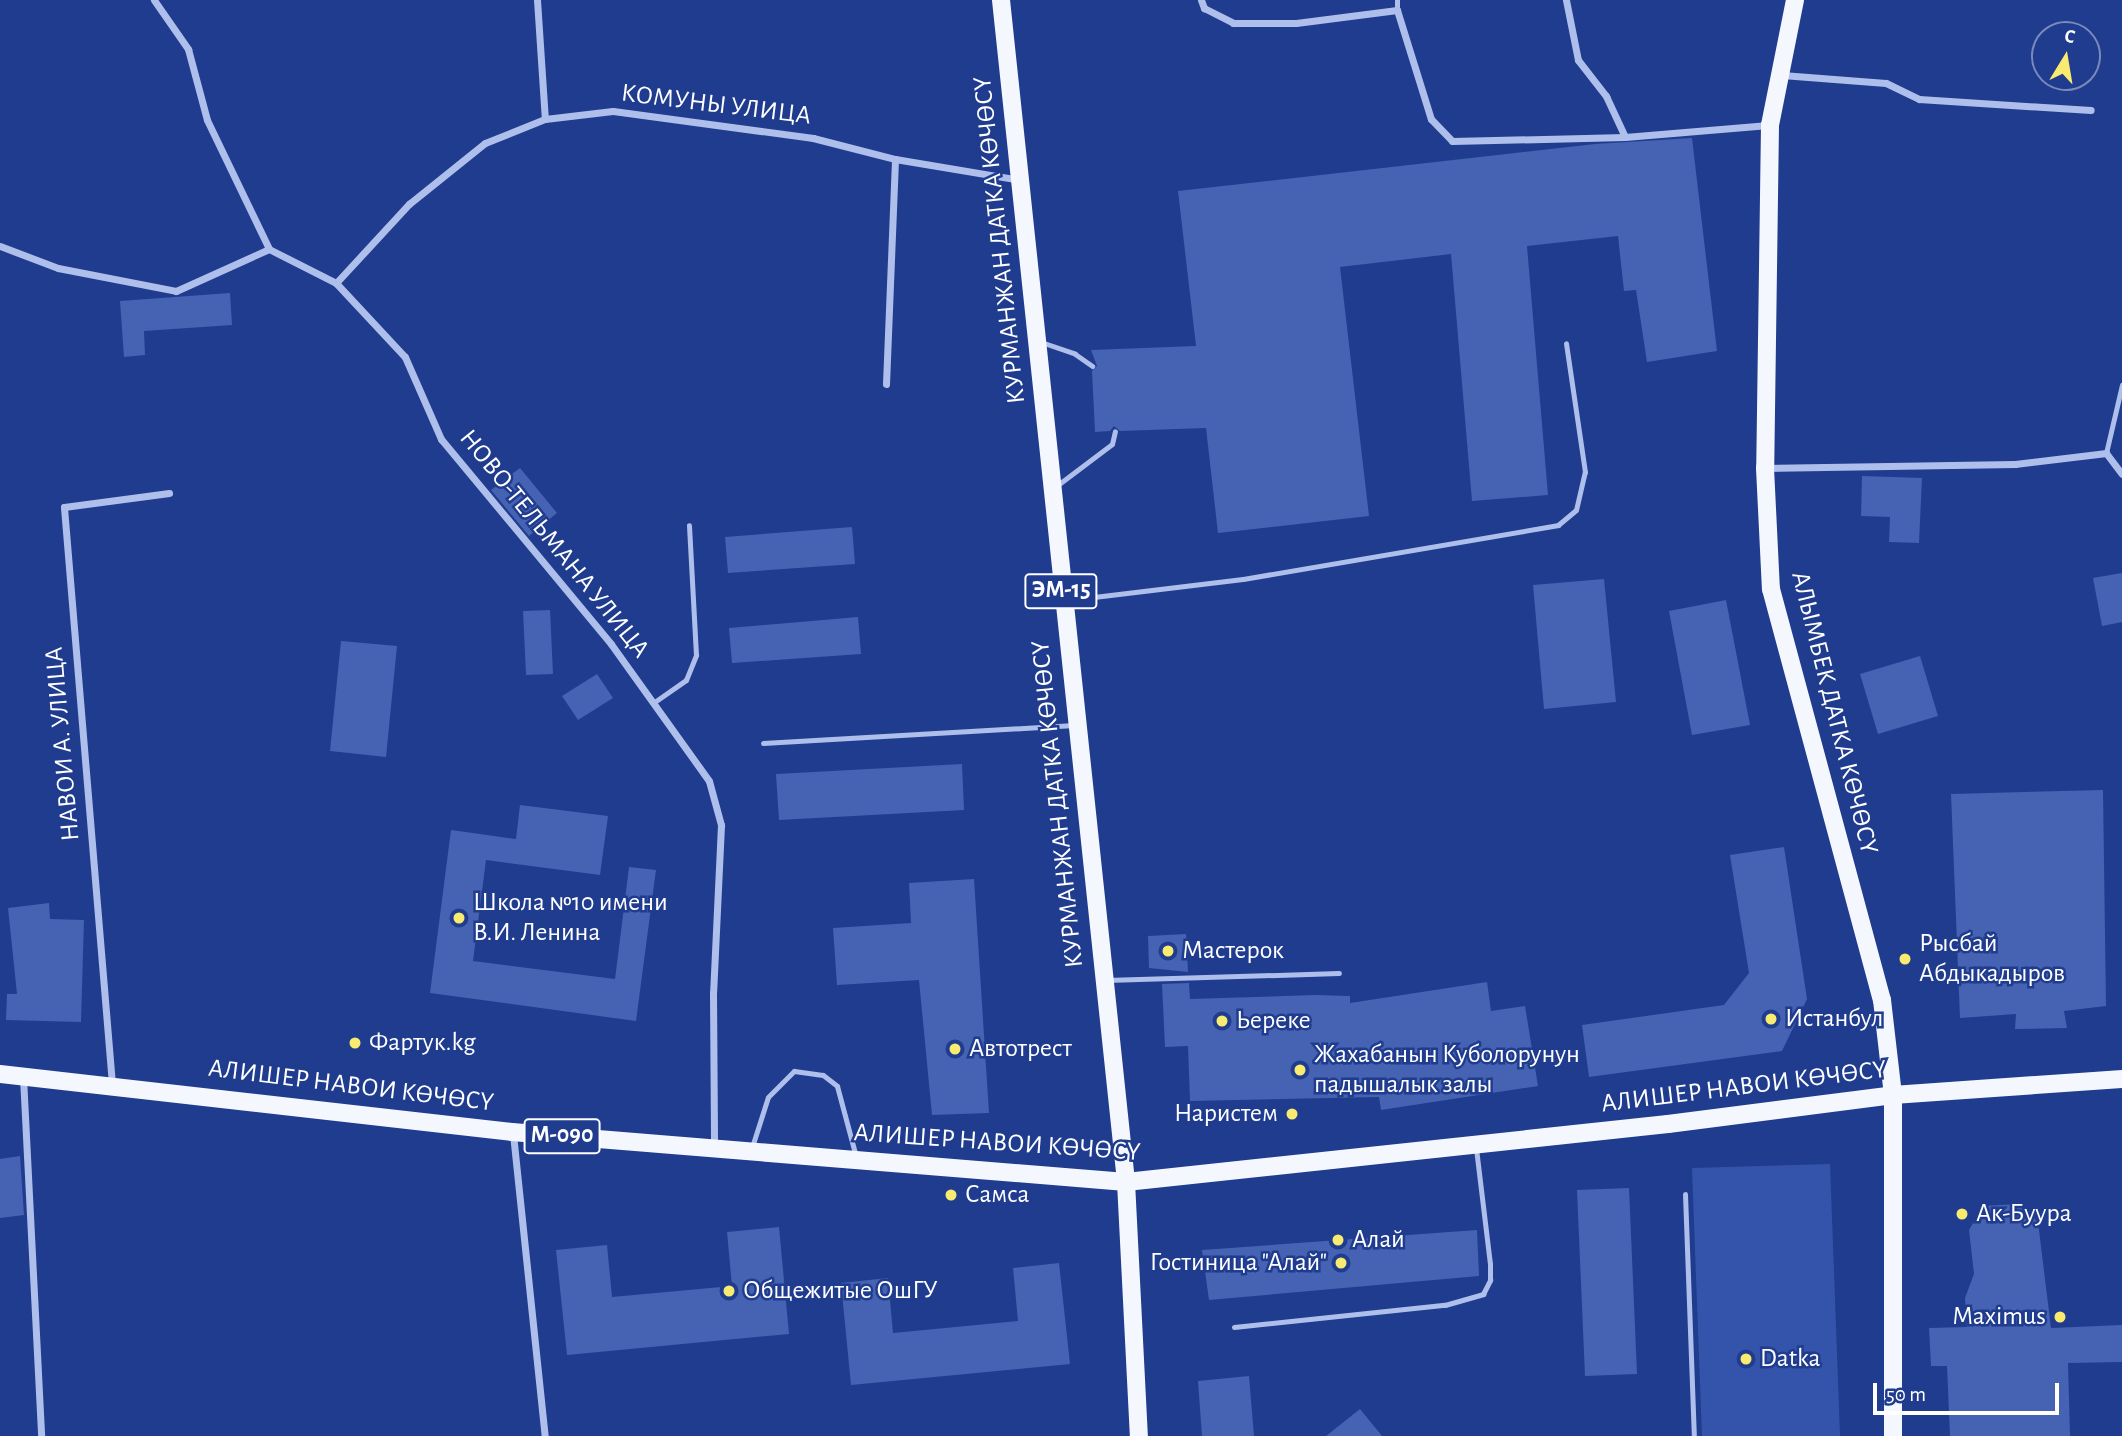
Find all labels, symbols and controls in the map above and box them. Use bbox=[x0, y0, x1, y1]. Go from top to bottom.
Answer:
north arrow bbox=[2031, 21, 2101, 91]
text: С bbox=[2063, 27, 2077, 47]
street label: КУРМАНЖАН ДАТКА КӨЧӨСҮ bbox=[967, 75, 1033, 405]
street label: КОМУНЫ УЛИЦА bbox=[619, 78, 813, 132]
street label: НОВО-ТЕЛЬМАНА УЛИЦА bbox=[452, 423, 656, 665]
street label: АЛЫМБЕК ДАТКА КӨЧӨСҮ bbox=[1784, 568, 1884, 858]
road number: ЭМ-15 bbox=[1024, 570, 1098, 612]
street label: КУРМАНЖАН ДАТКА КӨЧӨСҮ bbox=[1025, 639, 1091, 969]
street label: НАВОИ А. УЛИЦА bbox=[39, 645, 87, 843]
place label: Школа №10 имени В.И. Ленина bbox=[473, 887, 668, 948]
marker: Школа №10 имени В.И. Ленина bbox=[451, 910, 467, 926]
place label: Рысбай Абдыкадыров bbox=[1919, 928, 2065, 990]
place label: Мастерок bbox=[1182, 935, 1284, 967]
marker: Мастерок bbox=[1160, 943, 1176, 959]
marker: Рысбай Абдыкадыров bbox=[1897, 951, 1913, 967]
place label: Истанбул bbox=[1785, 1003, 1883, 1035]
place label: Ьереке bbox=[1236, 1005, 1311, 1037]
marker: Истанбул bbox=[1763, 1011, 1779, 1027]
marker: Ьереке bbox=[1214, 1013, 1230, 1029]
place label: Фартук.kg bbox=[369, 1027, 476, 1059]
place label: Автотрест bbox=[969, 1033, 1072, 1065]
marker: Фартук.kg bbox=[347, 1035, 363, 1051]
place label: Жахабанын Куболорунун падышалык залы bbox=[1314, 1039, 1580, 1100]
marker: Автотрест bbox=[947, 1041, 963, 1057]
street label: АЛИШЕР НАВОИ КӨЧӨСҮ bbox=[207, 1053, 495, 1119]
street label: АЛИШЕР НАВОИ КӨЧӨСҮ bbox=[1600, 1054, 1888, 1120]
marker: Жахабанын Куболорунун падышалык залы bbox=[1292, 1062, 1308, 1078]
place label: Наристем bbox=[1174, 1098, 1278, 1130]
marker: Наристем bbox=[1284, 1106, 1300, 1122]
road number: М-090 bbox=[524, 1116, 600, 1156]
street label: АЛИШЕР НАВОИ КӨЧӨСҮ bbox=[853, 1117, 1141, 1169]
place label: Самса bbox=[965, 1179, 1029, 1211]
marker: Самса bbox=[943, 1187, 959, 1203]
place label: Ак-Буура bbox=[1976, 1198, 2072, 1230]
marker: Ак-Буура bbox=[1954, 1206, 1970, 1222]
place label: Алай bbox=[1352, 1224, 1405, 1256]
marker: Алай bbox=[1330, 1232, 1346, 1248]
place label: Гостиница "Алай" bbox=[1150, 1247, 1327, 1279]
marker: Гостиница "Алай" bbox=[1333, 1255, 1349, 1271]
place label: Общежитые ОшГУ bbox=[743, 1275, 938, 1307]
marker: Общежитые ОшГУ bbox=[721, 1283, 737, 1299]
place label: Maximus bbox=[1952, 1301, 2046, 1333]
marker: Maximus bbox=[2052, 1309, 2068, 1325]
place label: Datka bbox=[1760, 1343, 1820, 1375]
marker: Datka bbox=[1738, 1351, 1754, 1367]
scale bar bbox=[1877, 1370, 2062, 1414]
text: 50 m bbox=[1886, 1384, 1926, 1405]

